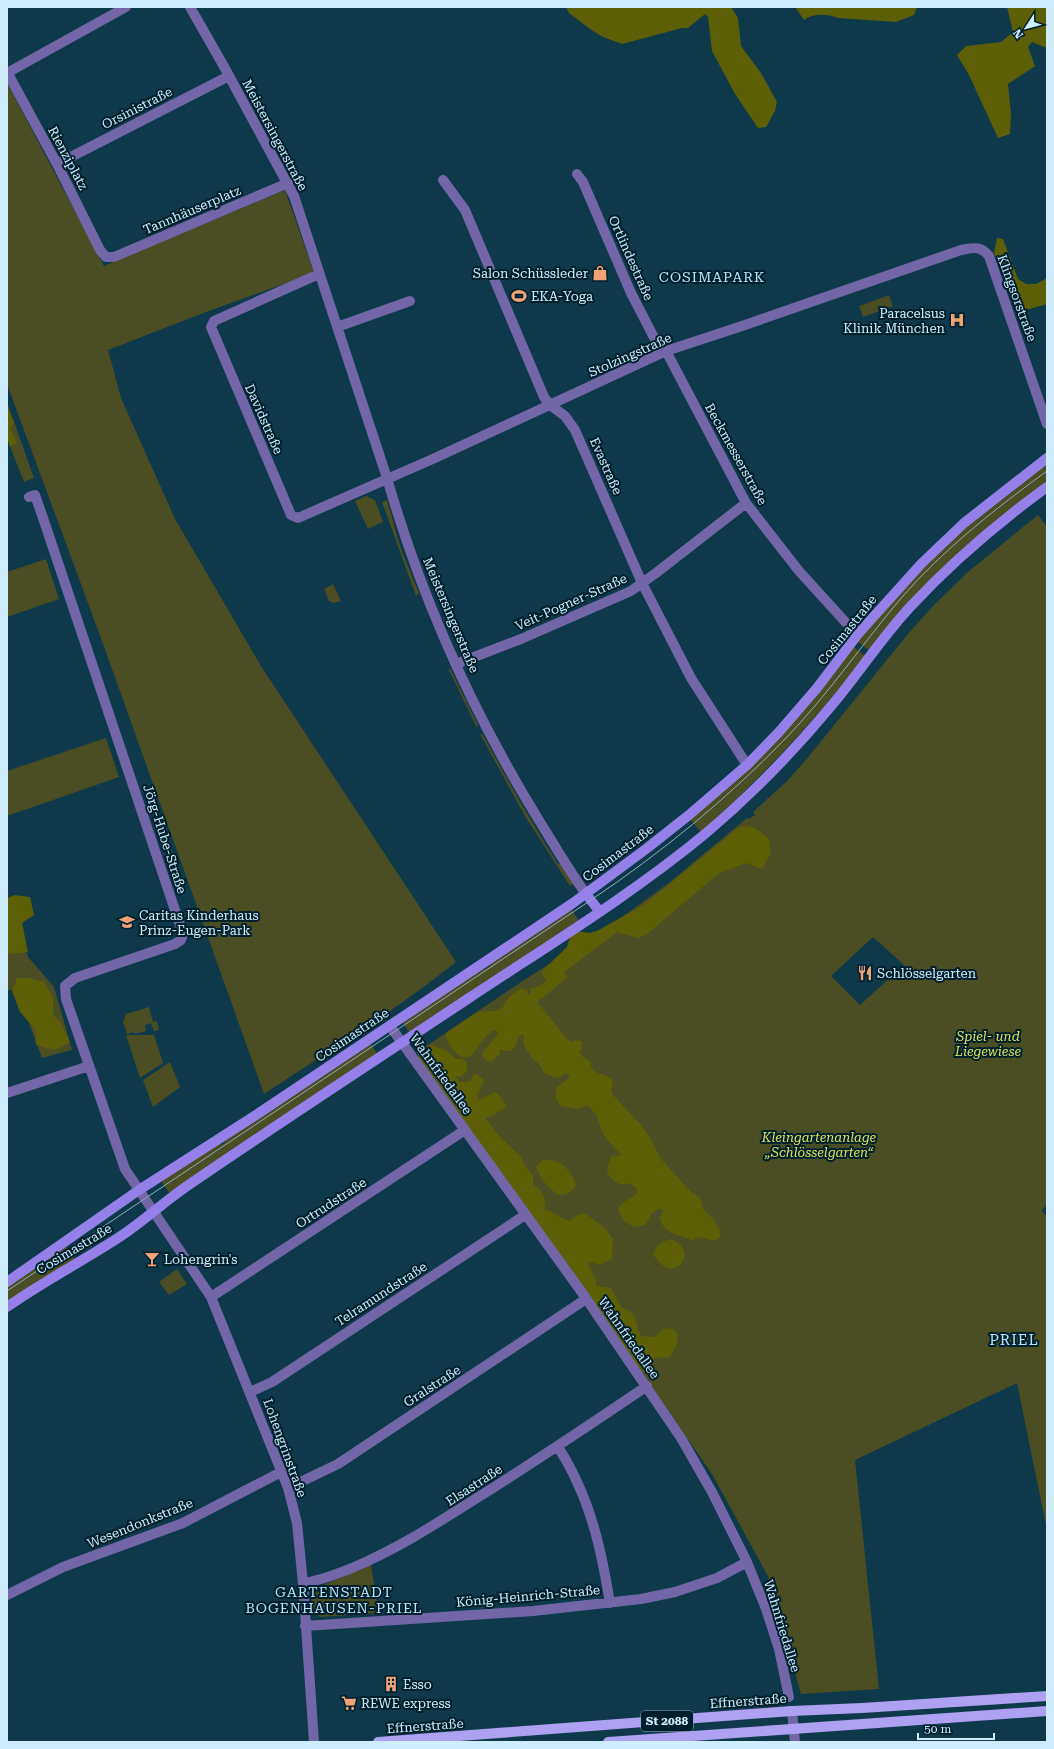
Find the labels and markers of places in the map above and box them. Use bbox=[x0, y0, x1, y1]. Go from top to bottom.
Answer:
shop icon: Salon Schüssleder bbox=[591, 264, 609, 282]
place label: Salon Schüssleder bbox=[473, 266, 589, 281]
sports icon: EKA-Yoga bbox=[510, 287, 528, 305]
place label: EKA-Yoga bbox=[531, 289, 593, 304]
place label: Paracelsus Klinik München bbox=[843, 306, 946, 336]
hospital icon: Paracelsus Klinik München bbox=[948, 311, 966, 329]
place label: Caritas Kinderhaus Prinz-Eugen-Park bbox=[139, 908, 259, 938]
school or university icon: Caritas Kinderhaus Prinz-Eugen-Park bbox=[118, 913, 136, 931]
restaurant icon: Schlösselgarten bbox=[856, 964, 874, 982]
place label: Schlösselgarten bbox=[877, 966, 977, 981]
bar icon: Lohengrin's bbox=[143, 1250, 161, 1268]
place label: Lohengrin's bbox=[164, 1252, 237, 1267]
building icon: Esso bbox=[382, 1675, 400, 1693]
place label: Esso bbox=[403, 1677, 432, 1692]
supermarket icon: REWE express bbox=[340, 1694, 358, 1712]
place label: REWE express bbox=[361, 1696, 451, 1711]

